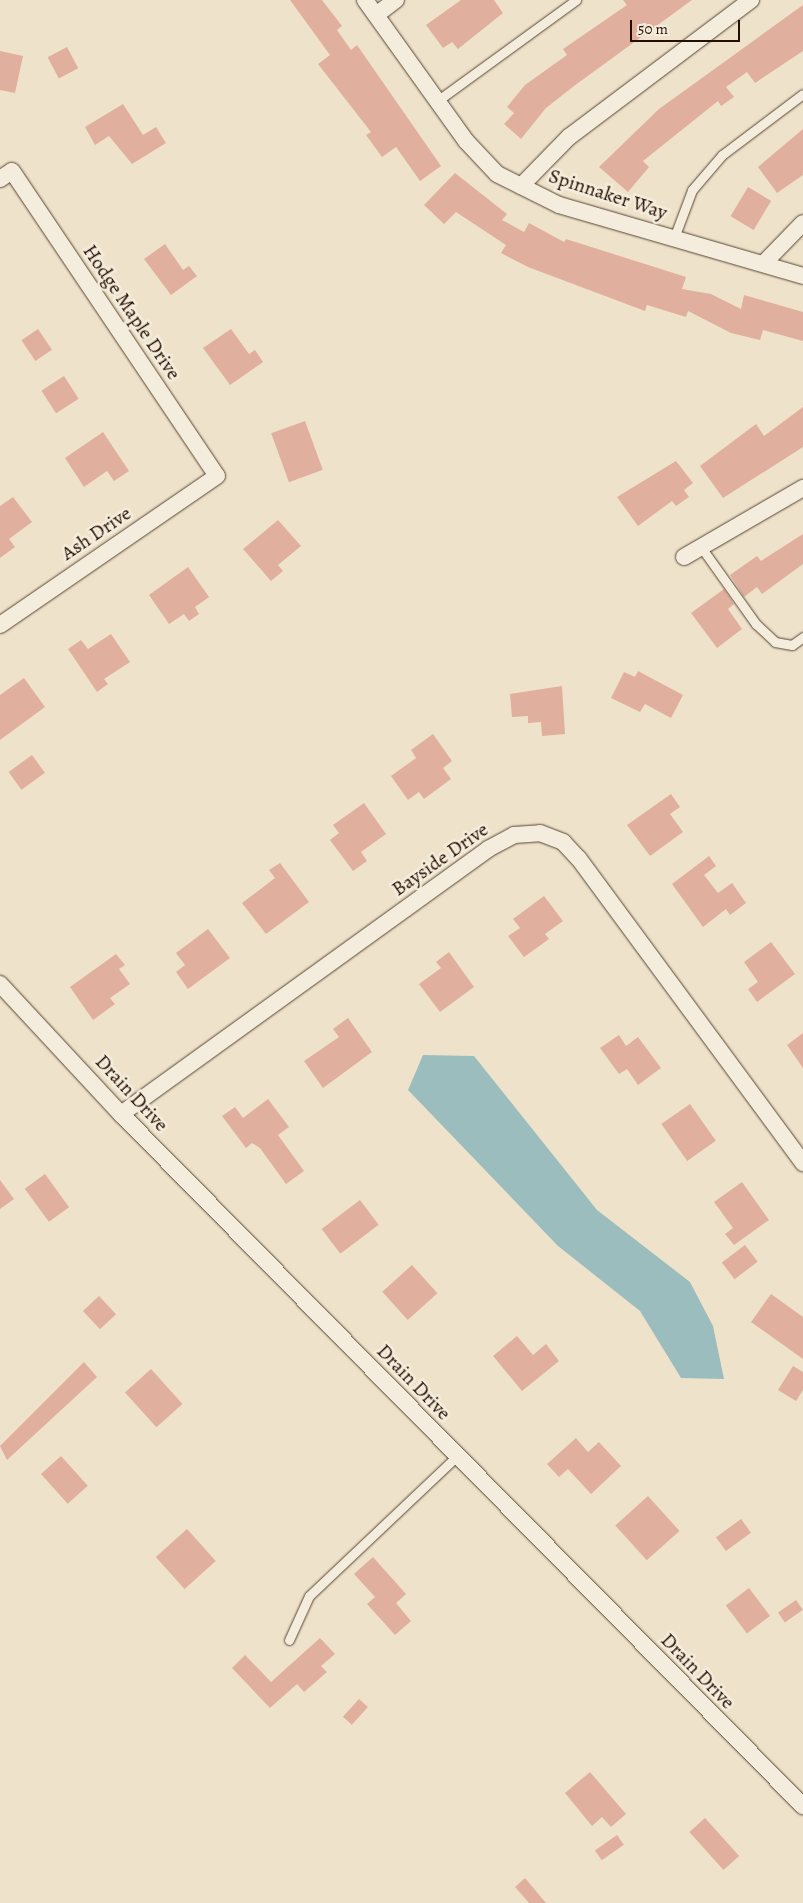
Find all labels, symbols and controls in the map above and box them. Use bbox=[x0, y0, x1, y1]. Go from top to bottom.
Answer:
scale bar bbox=[633, 10, 743, 42]
text: 50 m bbox=[638, 19, 668, 39]
street label: Spinnaker Way bbox=[546, 164, 670, 224]
street label: Hodge Maple Drive bbox=[78, 240, 186, 384]
street label: Ash Drive bbox=[56, 501, 136, 565]
street label: Bayside Drive bbox=[387, 817, 493, 901]
street label: Drain Drive bbox=[90, 1050, 174, 1136]
street label: Drain Drive bbox=[372, 1339, 456, 1425]
street label: Drain Drive bbox=[656, 1628, 740, 1714]

